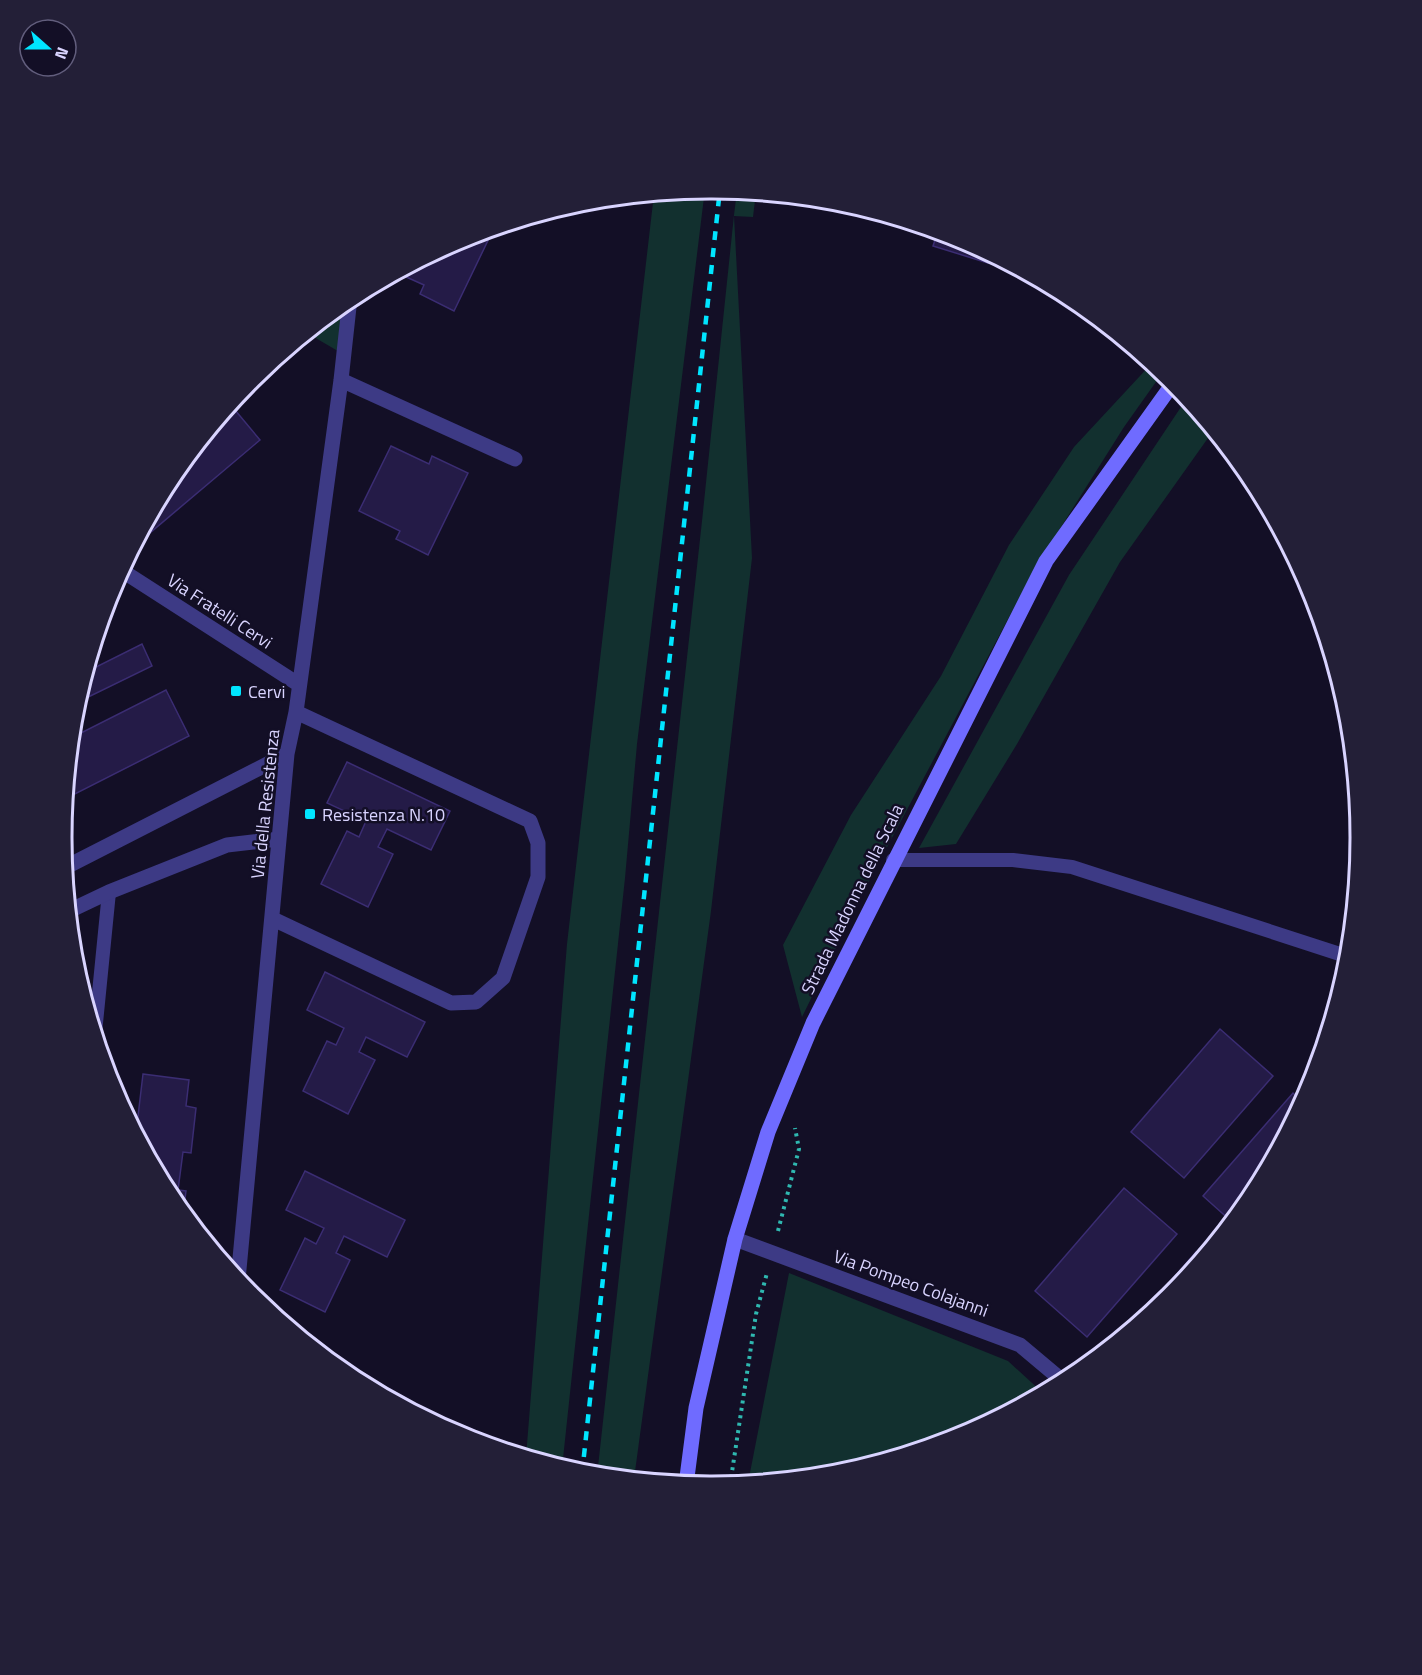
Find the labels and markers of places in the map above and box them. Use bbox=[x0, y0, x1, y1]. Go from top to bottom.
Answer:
place label: Cervi bbox=[248, 678, 286, 705]
marker: Cervi bbox=[229, 684, 243, 698]
place label: Resistenza N.10 bbox=[322, 801, 445, 828]
marker: Resistenza N.10 bbox=[303, 807, 317, 821]

